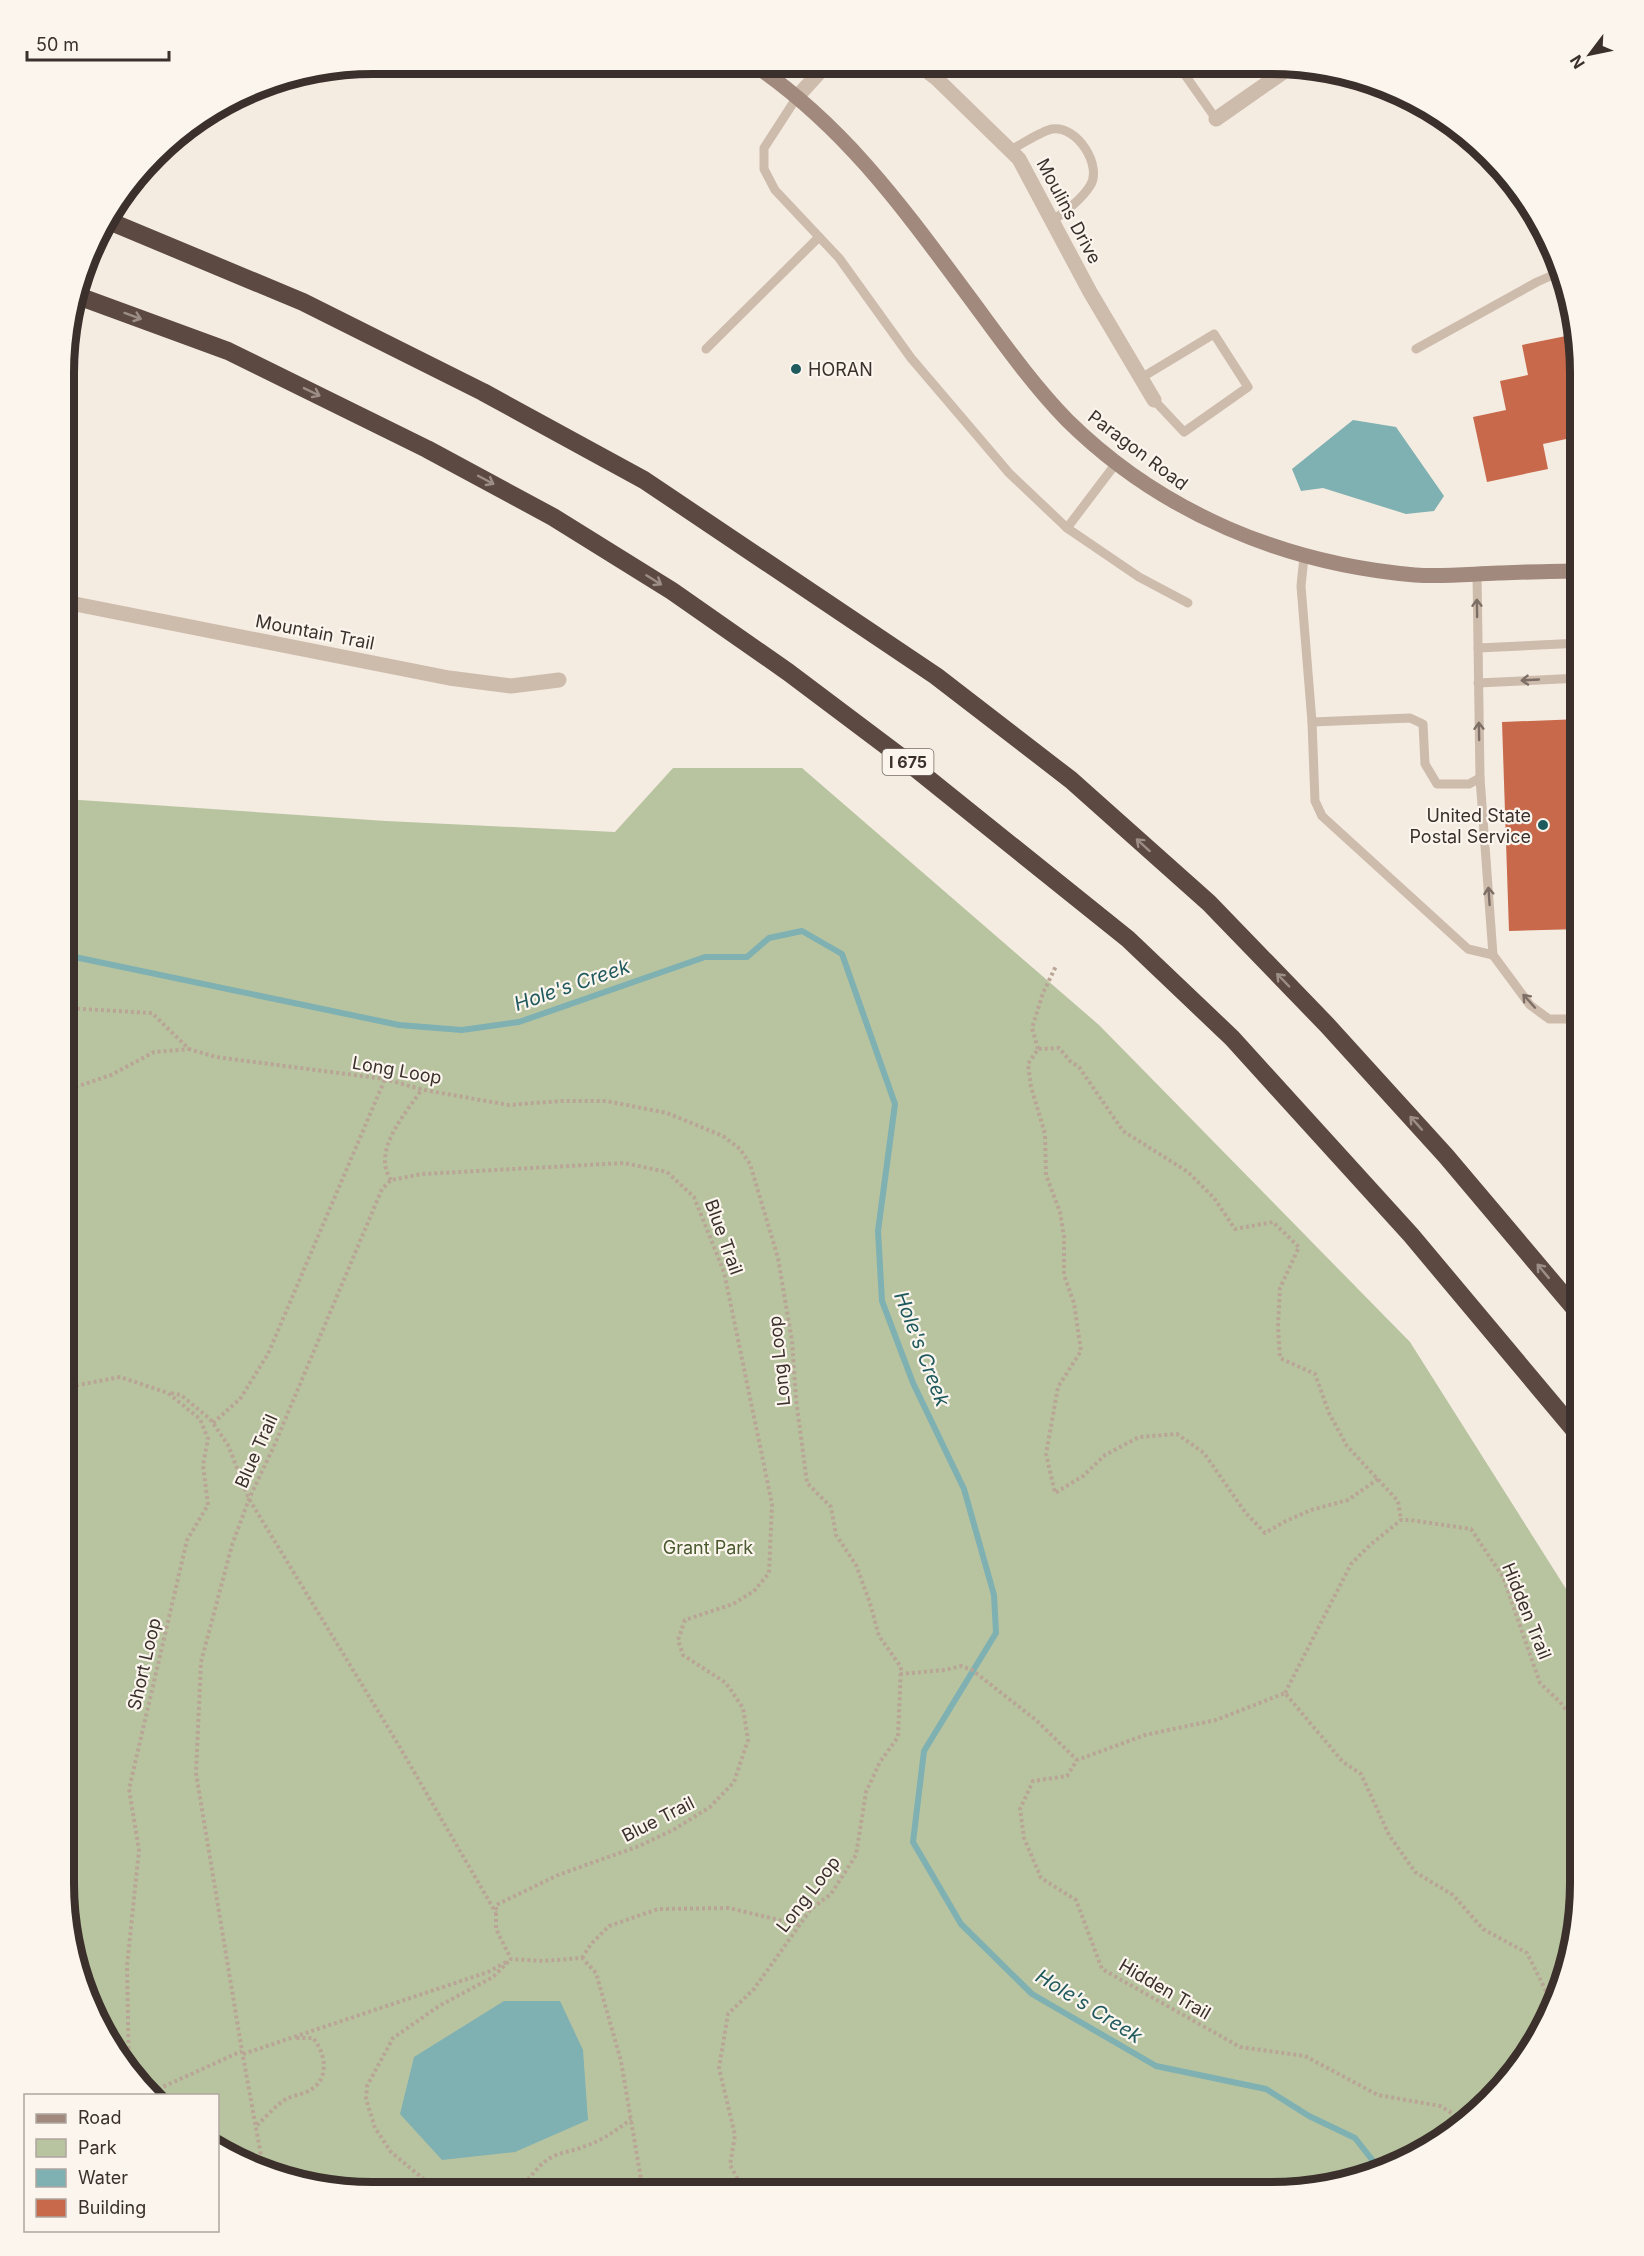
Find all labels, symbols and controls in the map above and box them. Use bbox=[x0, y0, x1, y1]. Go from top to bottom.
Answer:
scale bar bbox=[27, 24, 170, 62]
north arrow bbox=[1560, 24, 1620, 84]
text: 50 m bbox=[36, 34, 79, 55]
text: N bbox=[1566, 51, 1589, 72]
street label: Moulins Drive bbox=[1032, 155, 1106, 267]
one-way arrow bbox=[123, 311, 142, 322]
place label: HORAN bbox=[808, 359, 873, 380]
marker: HORAN bbox=[789, 362, 803, 376]
one-way arrow bbox=[303, 387, 321, 399]
street label: Paragon Road bbox=[1084, 406, 1192, 494]
one-way arrow bbox=[477, 474, 494, 486]
one-way arrow bbox=[645, 574, 662, 586]
one-way arrow bbox=[1471, 598, 1483, 618]
street label: Mountain Trail bbox=[254, 610, 376, 654]
one-way arrow bbox=[1520, 675, 1540, 686]
one-way arrow bbox=[1473, 721, 1485, 741]
road number: I 675 bbox=[882, 749, 934, 775]
place label: United State Postal Service bbox=[1409, 805, 1531, 847]
marker: United State Postal Service bbox=[1536, 818, 1550, 832]
one-way arrow bbox=[1136, 838, 1151, 852]
one-way arrow bbox=[1483, 887, 1494, 907]
water label: Hole's Creek bbox=[511, 954, 634, 1016]
one-way arrow bbox=[1276, 972, 1291, 987]
one-way arrow bbox=[1522, 994, 1536, 1009]
street label: Long Loop bbox=[351, 1052, 443, 1088]
one-way arrow bbox=[1409, 1116, 1423, 1131]
street label: Blue Trail bbox=[701, 1197, 747, 1277]
one-way arrow bbox=[1536, 1264, 1550, 1279]
water label: Hole's Creek bbox=[889, 1288, 955, 1411]
street label: Long Loop bbox=[764, 1315, 794, 1407]
street label: Blue Trail bbox=[230, 1411, 282, 1491]
park label: Grant Park bbox=[663, 1537, 753, 1558]
street label: Hidden Trail bbox=[1498, 1560, 1556, 1662]
street label: Short Loop bbox=[123, 1616, 165, 1712]
street label: Blue Trail bbox=[618, 1792, 698, 1846]
street label: Long Loop bbox=[772, 1852, 844, 1936]
street label: Hidden Trail bbox=[1116, 1954, 1214, 2024]
water label: Hole's Creek bbox=[1031, 1964, 1147, 2049]
legend bbox=[24, 2094, 219, 2232]
text: Road bbox=[78, 2107, 121, 2128]
text: Park bbox=[78, 2137, 117, 2158]
text: Water bbox=[78, 2167, 128, 2188]
text: Building bbox=[78, 2197, 146, 2218]

